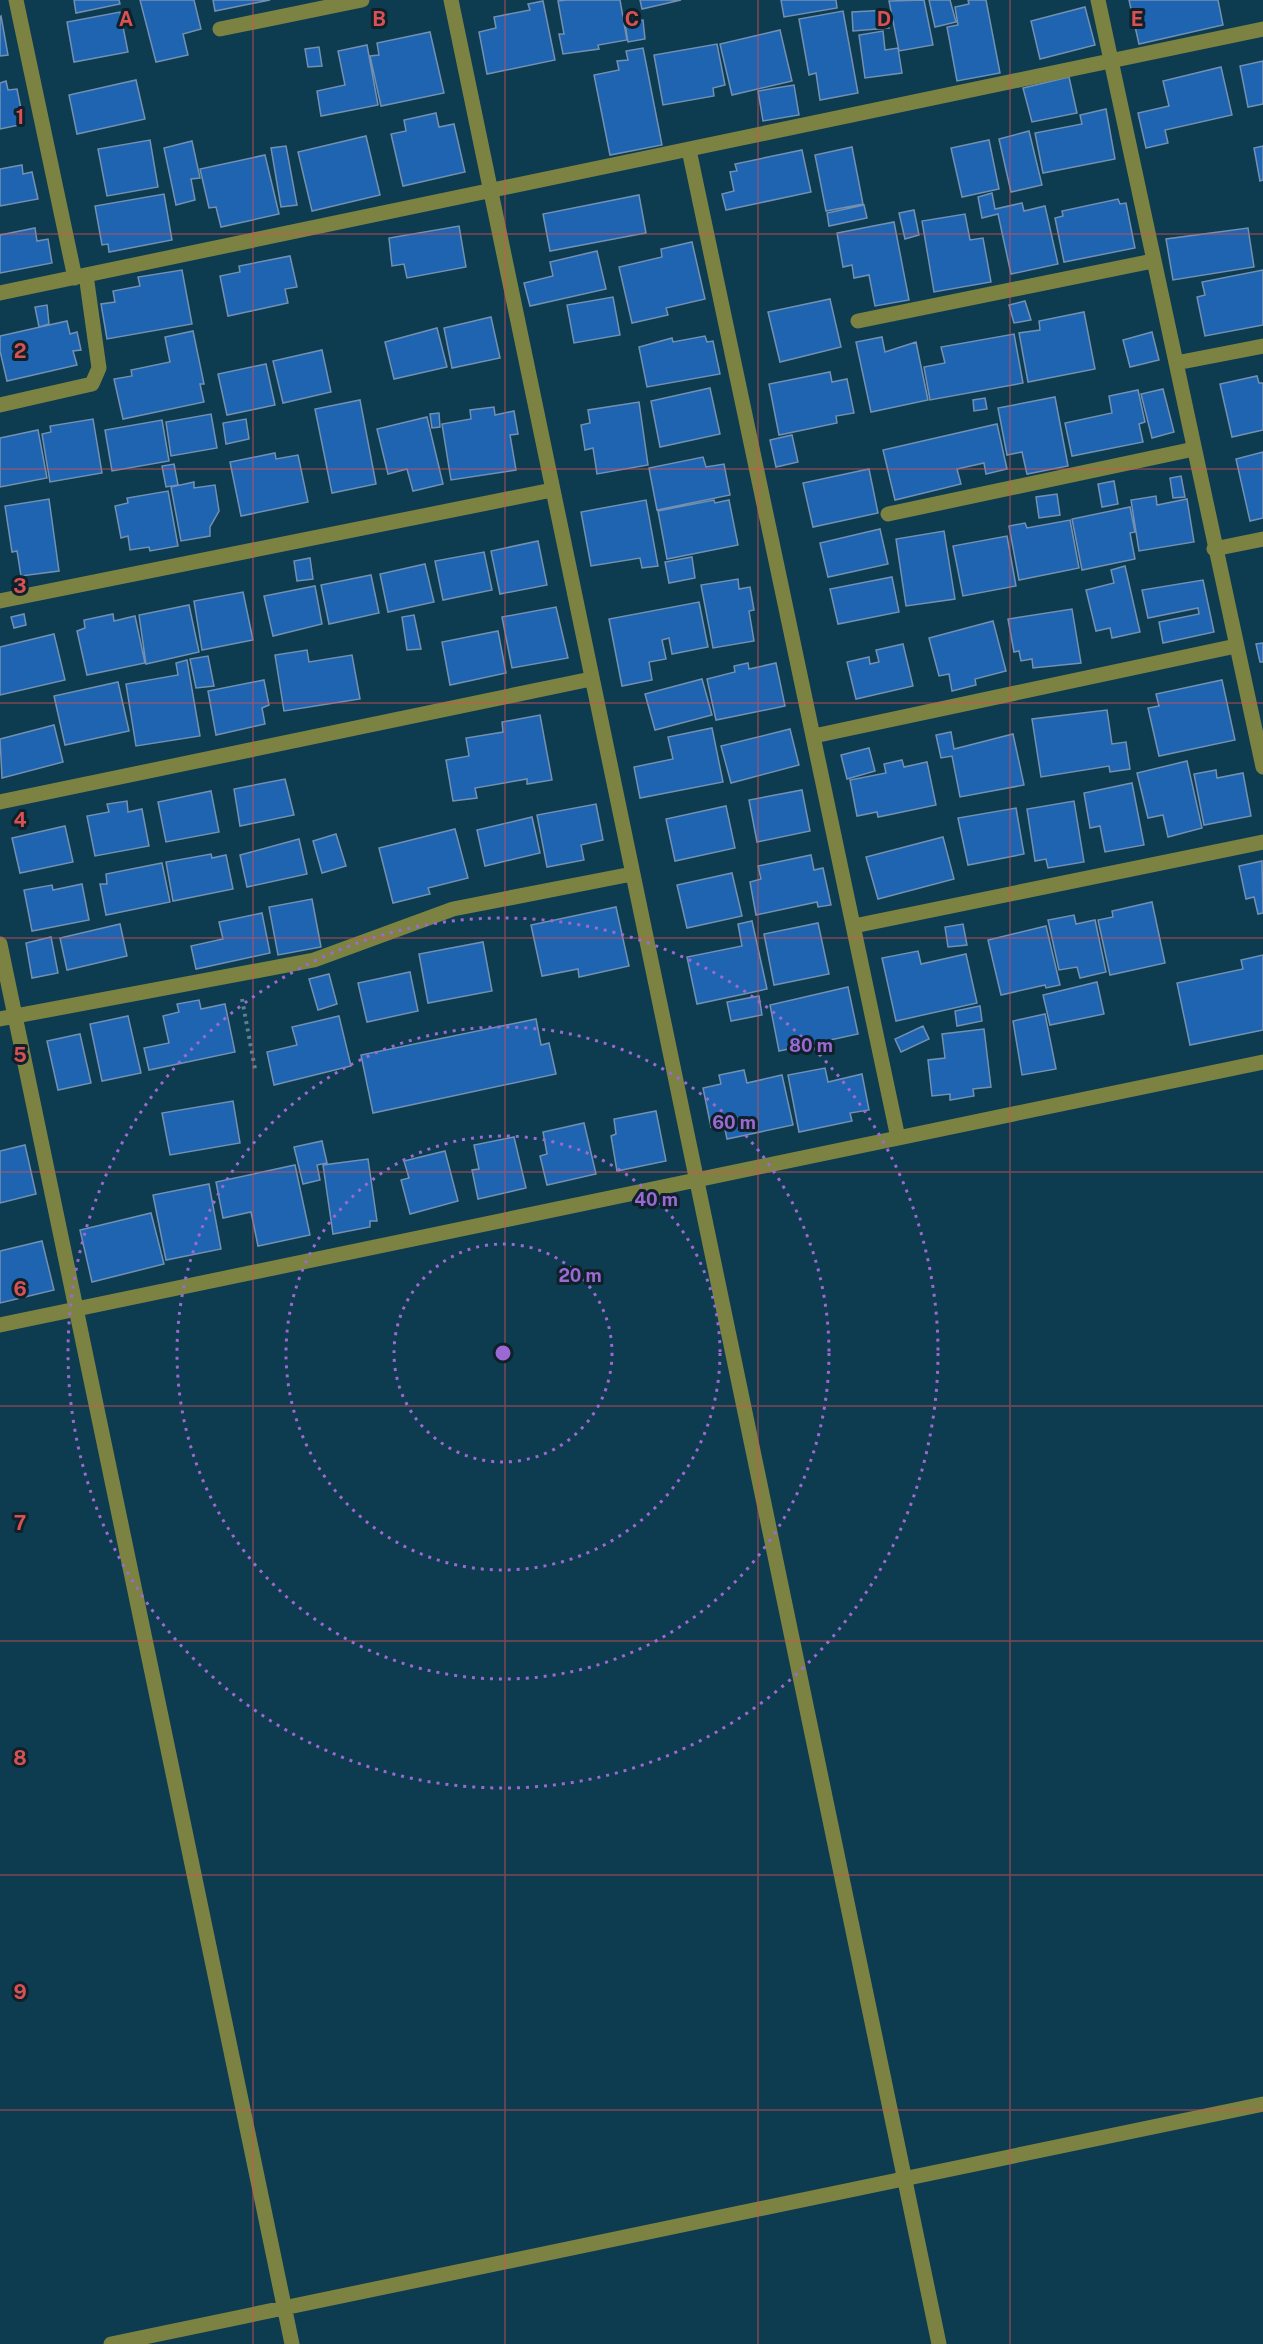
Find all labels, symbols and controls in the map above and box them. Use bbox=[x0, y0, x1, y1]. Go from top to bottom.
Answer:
text: A bbox=[119, 7, 133, 31]
text: B bbox=[372, 7, 386, 31]
text: C bbox=[625, 7, 639, 31]
text: D bbox=[877, 7, 891, 31]
text: E bbox=[1131, 7, 1143, 31]
text: 1 bbox=[16, 105, 24, 129]
text: 2 bbox=[14, 339, 26, 363]
text: 3 bbox=[13, 574, 27, 598]
text: 4 bbox=[13, 808, 27, 832]
text: 80 m bbox=[789, 1035, 833, 1056]
text: 5 bbox=[13, 1043, 27, 1067]
text: 60 m bbox=[712, 1112, 756, 1133]
text: 40 m bbox=[634, 1189, 678, 1210]
text: 20 m bbox=[558, 1265, 602, 1286]
text: 6 bbox=[13, 1277, 27, 1301]
centre of rings bbox=[493, 1343, 513, 1363]
text: 7 bbox=[14, 1511, 26, 1535]
text: 8 bbox=[13, 1746, 27, 1770]
text: 9 bbox=[13, 1980, 27, 2004]

